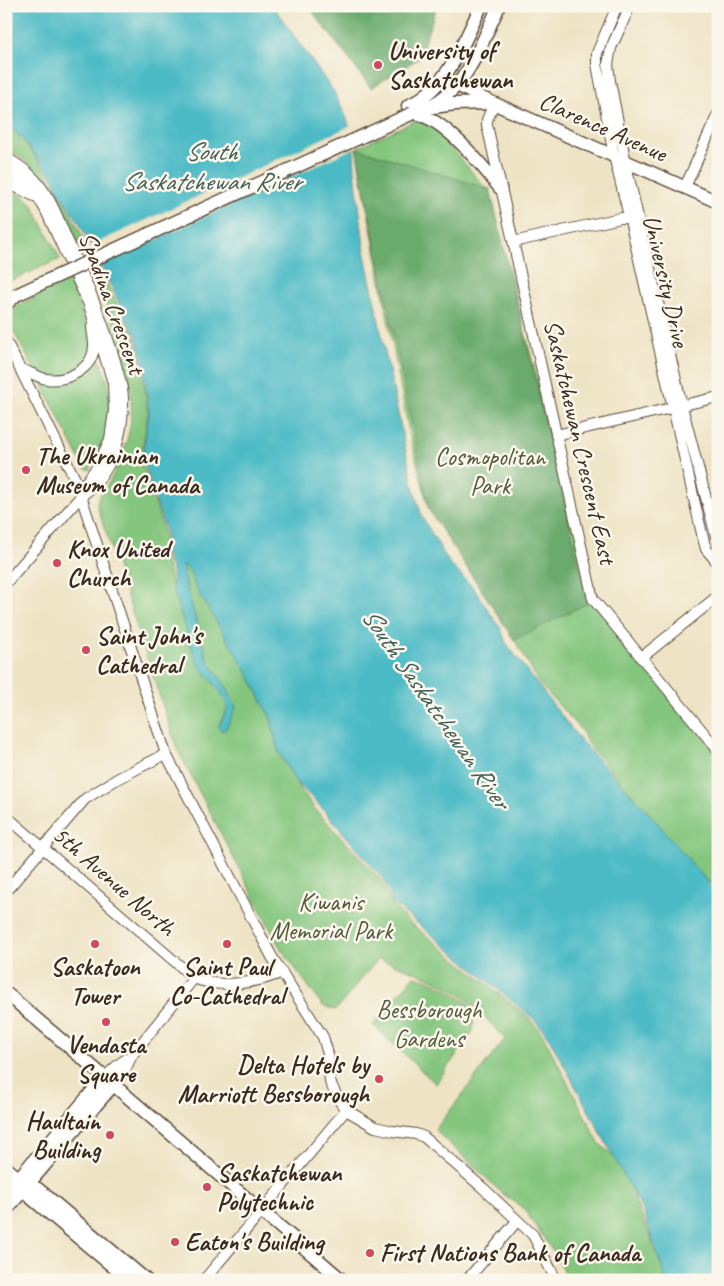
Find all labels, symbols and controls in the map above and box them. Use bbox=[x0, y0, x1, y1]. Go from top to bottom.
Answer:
place label: University of Saskatchewan bbox=[388, 35, 514, 96]
marker: University of Saskatchewan bbox=[372, 59, 384, 71]
street label: Clarence Avenue bbox=[534, 85, 673, 170]
water label: South Saskatchewan River bbox=[122, 135, 305, 198]
street label: University Drive bbox=[635, 212, 697, 352]
street label: Spadina Crescent bbox=[71, 228, 153, 381]
street label: Saskatchewan Crescent East bbox=[536, 317, 624, 570]
place label: The Ukrainian Museum of Canada bbox=[36, 440, 201, 501]
park label: Cosmopolitan Park bbox=[435, 441, 547, 502]
marker: The Ukrainian Museum of Canada bbox=[20, 464, 32, 476]
place label: Knox United Church bbox=[67, 533, 174, 594]
marker: Knox United Church bbox=[51, 557, 63, 569]
water label: South Saskatchewan River bbox=[354, 601, 520, 818]
place label: Saint John's Cathedral bbox=[96, 620, 204, 681]
marker: Saint John's Cathedral bbox=[80, 644, 92, 656]
street label: 5th Avenue North bbox=[46, 819, 183, 944]
park label: Kiwanis Memorial Park bbox=[270, 886, 394, 947]
marker: Saskatoon Tower bbox=[89, 938, 101, 950]
marker: Saint Paul Co-Cathedral bbox=[221, 938, 233, 950]
place label: Saskatoon Tower bbox=[50, 951, 141, 1012]
place label: Saint Paul Co-Cathedral bbox=[170, 951, 289, 1012]
park label: Bessborough Gardens bbox=[376, 994, 482, 1055]
marker: Vendasta Square bbox=[100, 1016, 112, 1028]
place label: Vendasta Square bbox=[66, 1029, 148, 1090]
place label: Delta Hotels by Marriott Bessborough bbox=[178, 1049, 371, 1110]
marker: Delta Hotels by Marriott Bessborough bbox=[373, 1073, 385, 1085]
place label: Haultain Building bbox=[26, 1105, 102, 1166]
marker: Haultain Building bbox=[104, 1129, 116, 1141]
place label: Saskatchewan Polytechnic bbox=[217, 1157, 343, 1218]
marker: Saskatchewan Polytechnic bbox=[201, 1181, 213, 1193]
place label: Eaton's Building bbox=[185, 1226, 326, 1258]
marker: Eaton's Building bbox=[169, 1236, 181, 1248]
place label: First Nations Bank of Canada bbox=[380, 1237, 643, 1269]
marker: First Nations Bank of Canada bbox=[364, 1247, 376, 1259]

